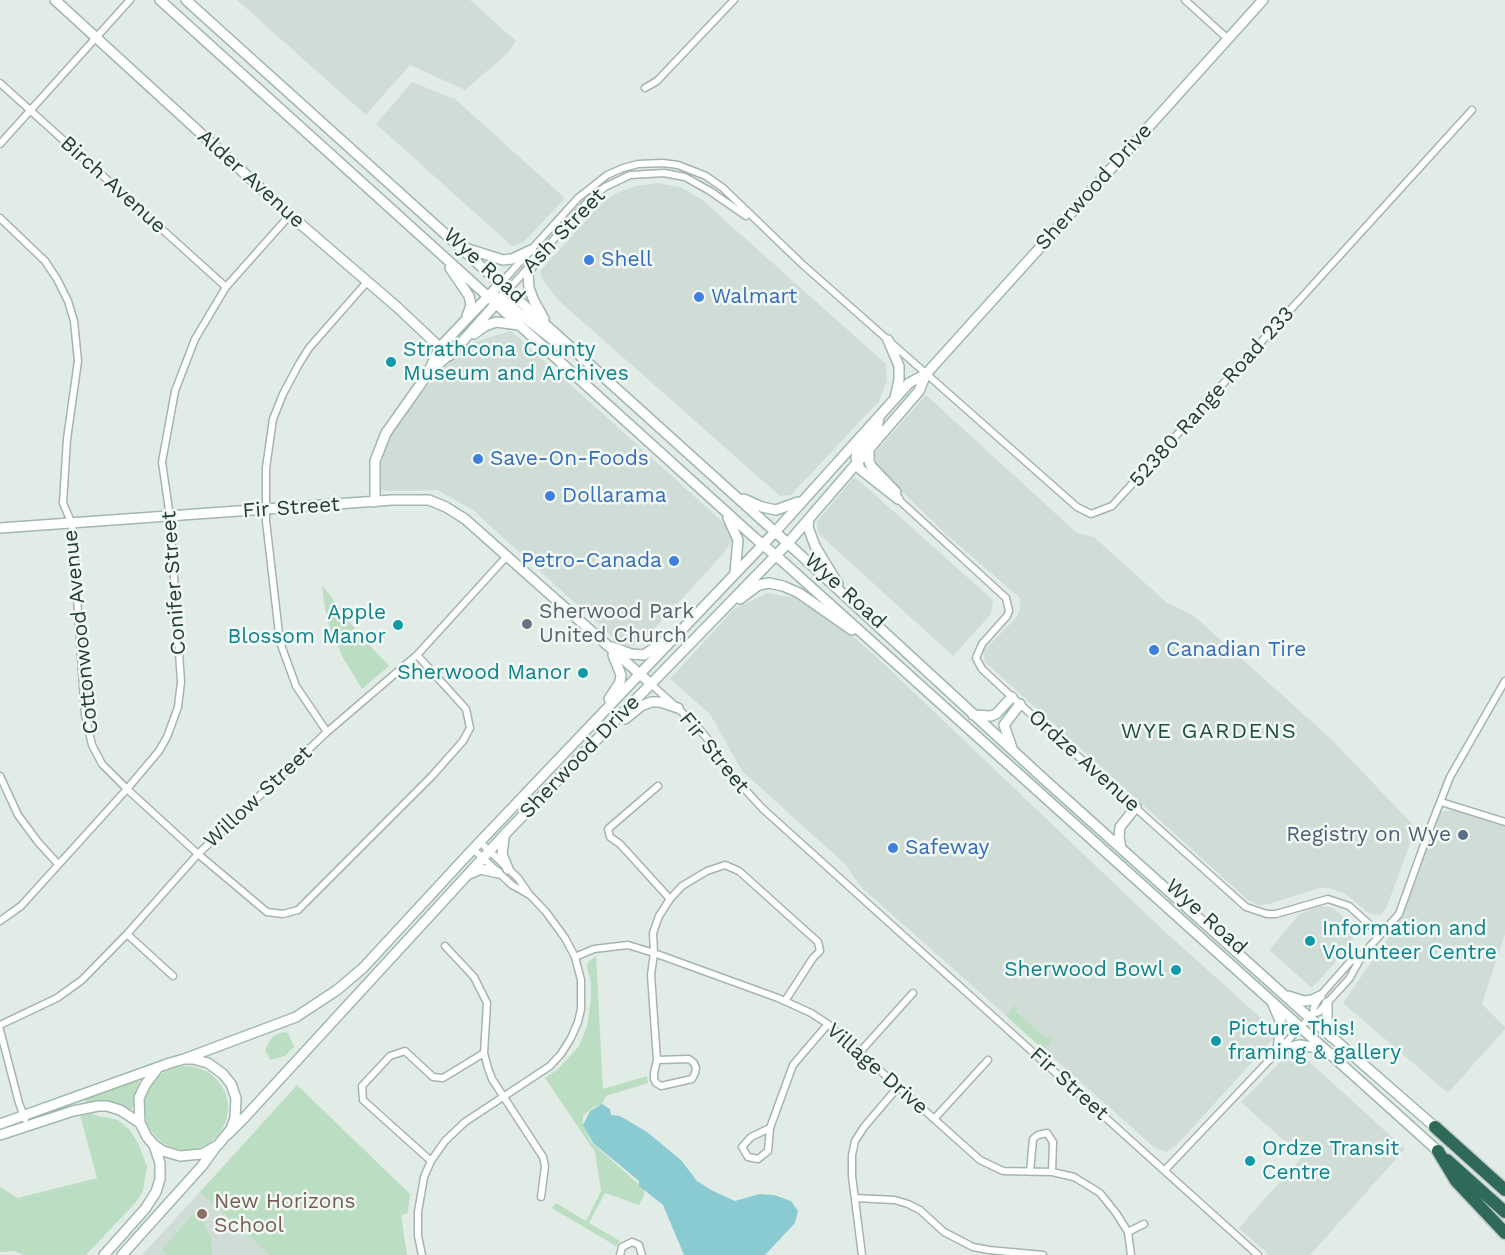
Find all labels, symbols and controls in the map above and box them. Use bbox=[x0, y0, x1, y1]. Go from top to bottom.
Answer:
street label: Sherwood Drive bbox=[1030, 118, 1158, 256]
street label: Alder Avenue bbox=[192, 124, 310, 234]
street label: Birch Avenue bbox=[55, 131, 171, 239]
street label: Ash Street bbox=[517, 183, 611, 279]
street label: Wye Road bbox=[438, 223, 530, 309]
place label: Shell bbox=[601, 247, 652, 273]
marker: Shell bbox=[582, 253, 596, 267]
place label: Walmart bbox=[711, 284, 797, 310]
marker: Walmart bbox=[692, 290, 706, 304]
street label: 52380 Range Road 233 bbox=[1124, 302, 1300, 492]
place label: Strathcona County Museum and Archives bbox=[403, 337, 629, 387]
marker: Strathcona County Museum and Archives bbox=[384, 355, 398, 369]
place label: Save-On-Foods bbox=[490, 446, 649, 472]
marker: Save-On-Foods bbox=[471, 452, 485, 466]
place label: Dollarama bbox=[562, 483, 667, 509]
marker: Dollarama bbox=[543, 489, 557, 503]
street label: Fir Street bbox=[242, 492, 340, 524]
street label: Conifer Street bbox=[156, 510, 192, 656]
street label: Cottonwood Avenue bbox=[58, 528, 104, 736]
place label: Petro-Canada bbox=[521, 548, 662, 574]
street label: Wye Road bbox=[799, 548, 891, 634]
marker: Petro-Canada bbox=[667, 554, 681, 568]
place label: Sherwood Park United Church bbox=[539, 599, 694, 649]
place label: Apple Blossom Manor bbox=[227, 600, 386, 650]
marker: Sherwood Park United Church bbox=[520, 617, 534, 631]
marker: Apple Blossom Manor bbox=[391, 618, 405, 632]
place label: Canadian Tire bbox=[1166, 637, 1306, 663]
marker: Canadian Tire bbox=[1147, 643, 1161, 657]
place label: Sherwood Manor bbox=[397, 660, 571, 686]
marker: Sherwood Manor bbox=[576, 666, 590, 680]
street label: Sherwood Drive bbox=[515, 690, 645, 824]
street label: Ordze Avenue bbox=[1023, 704, 1145, 818]
street label: Fir Street bbox=[674, 707, 754, 799]
district label: WYE GARDENS bbox=[1121, 719, 1297, 745]
street label: Willow Street bbox=[199, 740, 317, 854]
place label: Registry on Wye bbox=[1286, 822, 1451, 848]
marker: Registry on Wye bbox=[1456, 828, 1470, 842]
place label: Safeway bbox=[905, 835, 989, 861]
marker: Safeway bbox=[886, 841, 900, 855]
street label: Wye Road bbox=[1160, 874, 1252, 960]
place label: Information and Volunteer Centre bbox=[1322, 916, 1497, 966]
marker: Information and Volunteer Centre bbox=[1303, 934, 1317, 948]
place label: Sherwood Bowl bbox=[1004, 957, 1164, 983]
marker: Sherwood Bowl bbox=[1169, 963, 1183, 977]
place label: Picture This! framing & gallery bbox=[1228, 1016, 1401, 1066]
street label: Village Drive bbox=[821, 1018, 933, 1120]
marker: Picture This! framing & gallery bbox=[1209, 1034, 1223, 1048]
street label: Fir Street bbox=[1024, 1042, 1114, 1126]
place label: Ordze Transit Centre bbox=[1262, 1136, 1399, 1186]
marker: Ordze Transit Centre bbox=[1243, 1154, 1257, 1168]
place label: New Horizons School bbox=[214, 1189, 356, 1239]
marker: New Horizons School bbox=[195, 1207, 209, 1221]

